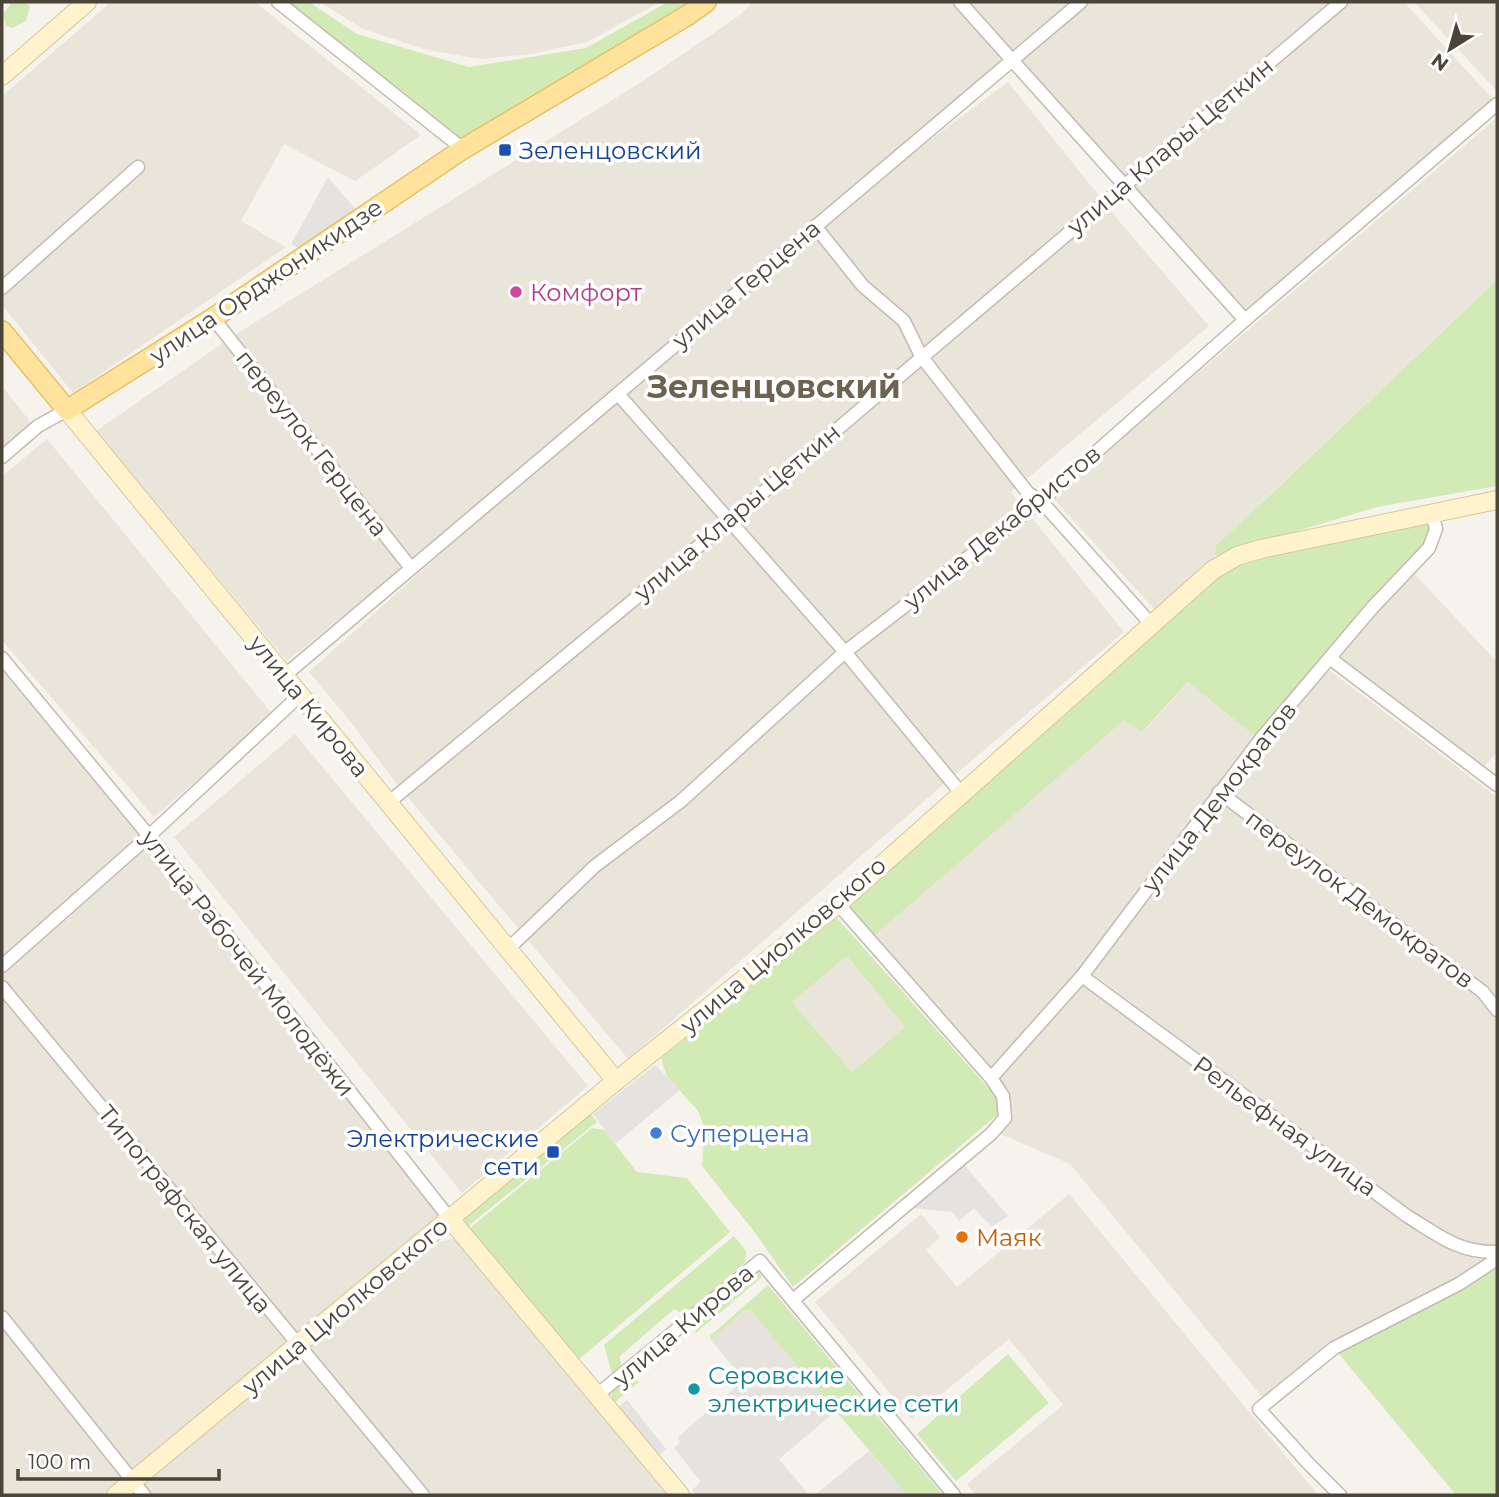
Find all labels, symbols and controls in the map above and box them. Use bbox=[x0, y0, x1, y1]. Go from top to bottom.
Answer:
north arrow bbox=[1415, 14, 1485, 84]
text: N bbox=[1427, 48, 1453, 76]
street label: улица Клары Цеткин bbox=[1060, 51, 1279, 241]
place label: Зеленцовский bbox=[519, 136, 701, 165]
marker: Зеленцовский bbox=[497, 142, 513, 158]
street label: улица Орджоникидзе bbox=[143, 192, 388, 370]
street label: улица Герцена bbox=[665, 213, 826, 355]
place label: Комфорт bbox=[530, 278, 642, 307]
marker: Комфорт bbox=[508, 284, 524, 300]
street label: переулок Герцена bbox=[230, 344, 394, 542]
district label: Зеленцовский bbox=[646, 367, 901, 406]
street label: улица Клары Цеткин bbox=[627, 417, 846, 607]
street label: улица Декабристов bbox=[897, 439, 1106, 616]
street label: улица Кирова bbox=[242, 628, 375, 783]
street label: улица Демократов bbox=[1135, 696, 1302, 899]
street label: переулок Демократов bbox=[1240, 804, 1480, 994]
street label: улица Рабочей Молодёжи bbox=[134, 823, 361, 1102]
street label: улица Циолковского bbox=[673, 850, 892, 1040]
street label: Рельефная улица bbox=[1188, 1050, 1382, 1202]
street label: Типографская улица bbox=[92, 1099, 278, 1319]
place label: Суперцена bbox=[670, 1119, 810, 1148]
place label: Электрические сети bbox=[346, 1124, 539, 1181]
marker: Суперцена bbox=[648, 1125, 664, 1141]
marker: Электрические сети bbox=[545, 1144, 561, 1160]
street label: улица Циолковского bbox=[235, 1211, 454, 1401]
place label: Маяк bbox=[976, 1223, 1042, 1252]
marker: Маяк bbox=[954, 1229, 970, 1245]
street label: улица Кирова bbox=[606, 1258, 759, 1393]
place label: Серовские электрические сети bbox=[708, 1361, 959, 1418]
marker: Серовские электрические сети bbox=[686, 1381, 702, 1397]
scale bar bbox=[18, 1438, 219, 1482]
text: 100 m bbox=[28, 1449, 91, 1474]

